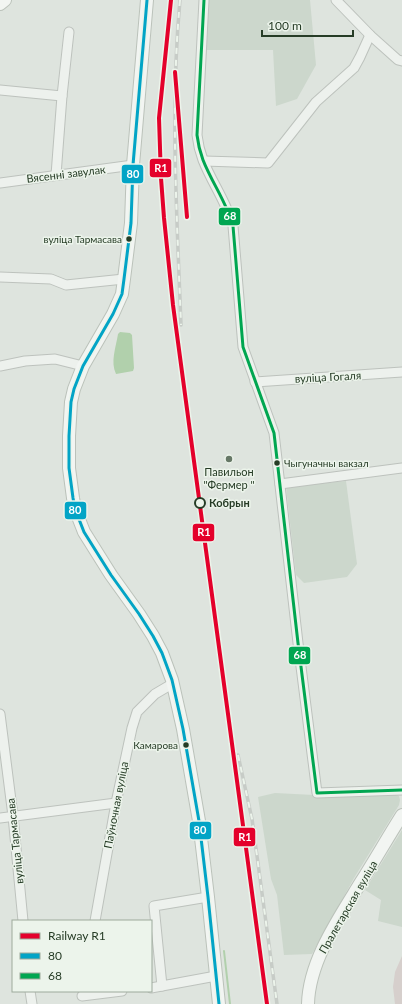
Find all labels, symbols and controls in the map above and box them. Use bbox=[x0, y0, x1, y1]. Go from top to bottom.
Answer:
scale bar bbox=[262, 12, 353, 38]
text: 100 m bbox=[268, 18, 302, 33]
line badge: R1 bbox=[149, 158, 172, 178]
text: R1 bbox=[154, 161, 168, 174]
street label: Вясенні завулак bbox=[26, 162, 107, 185]
line badge: 80 bbox=[121, 164, 144, 184]
text: 80 bbox=[127, 167, 140, 180]
line badge: 68 bbox=[218, 207, 241, 226]
text: 68 bbox=[224, 209, 236, 222]
place label: вуліца Тармасава bbox=[44, 233, 122, 245]
marker: вуліца Тармасава bbox=[124, 234, 134, 244]
street label: вуліца Гогаля bbox=[294, 368, 362, 385]
marker: Павильон "Фермер " bbox=[224, 454, 234, 464]
place label: Чыгуначны вакзал bbox=[284, 457, 369, 469]
marker: Чыгуначны вакзал bbox=[272, 458, 282, 468]
place label: Павильон "Фермер " bbox=[203, 465, 255, 491]
place label: Кобрын bbox=[209, 496, 250, 509]
marker: Кобрын bbox=[194, 497, 206, 509]
line badge: 80 bbox=[64, 501, 87, 520]
text: 80 bbox=[69, 503, 82, 516]
line badge: R1 bbox=[192, 523, 215, 542]
text: R1 bbox=[197, 525, 211, 538]
line badge: 68 bbox=[288, 646, 311, 665]
text: 68 bbox=[294, 648, 306, 661]
place label: Камарова bbox=[133, 739, 178, 751]
marker: Камарова bbox=[181, 740, 191, 750]
street label: Паўночная вуліца bbox=[101, 760, 130, 850]
street label: вуліца Тармасава bbox=[4, 797, 25, 885]
line badge: 80 bbox=[189, 821, 212, 840]
text: 80 bbox=[194, 823, 207, 836]
line badge: R1 bbox=[233, 827, 256, 847]
text: R1 bbox=[238, 830, 252, 843]
street label: Пралетарская вуліца bbox=[316, 858, 380, 956]
legend bbox=[12, 920, 152, 992]
text: Railway R1 bbox=[48, 928, 106, 943]
text: 80 bbox=[48, 948, 62, 963]
text: 68 bbox=[48, 968, 62, 983]

